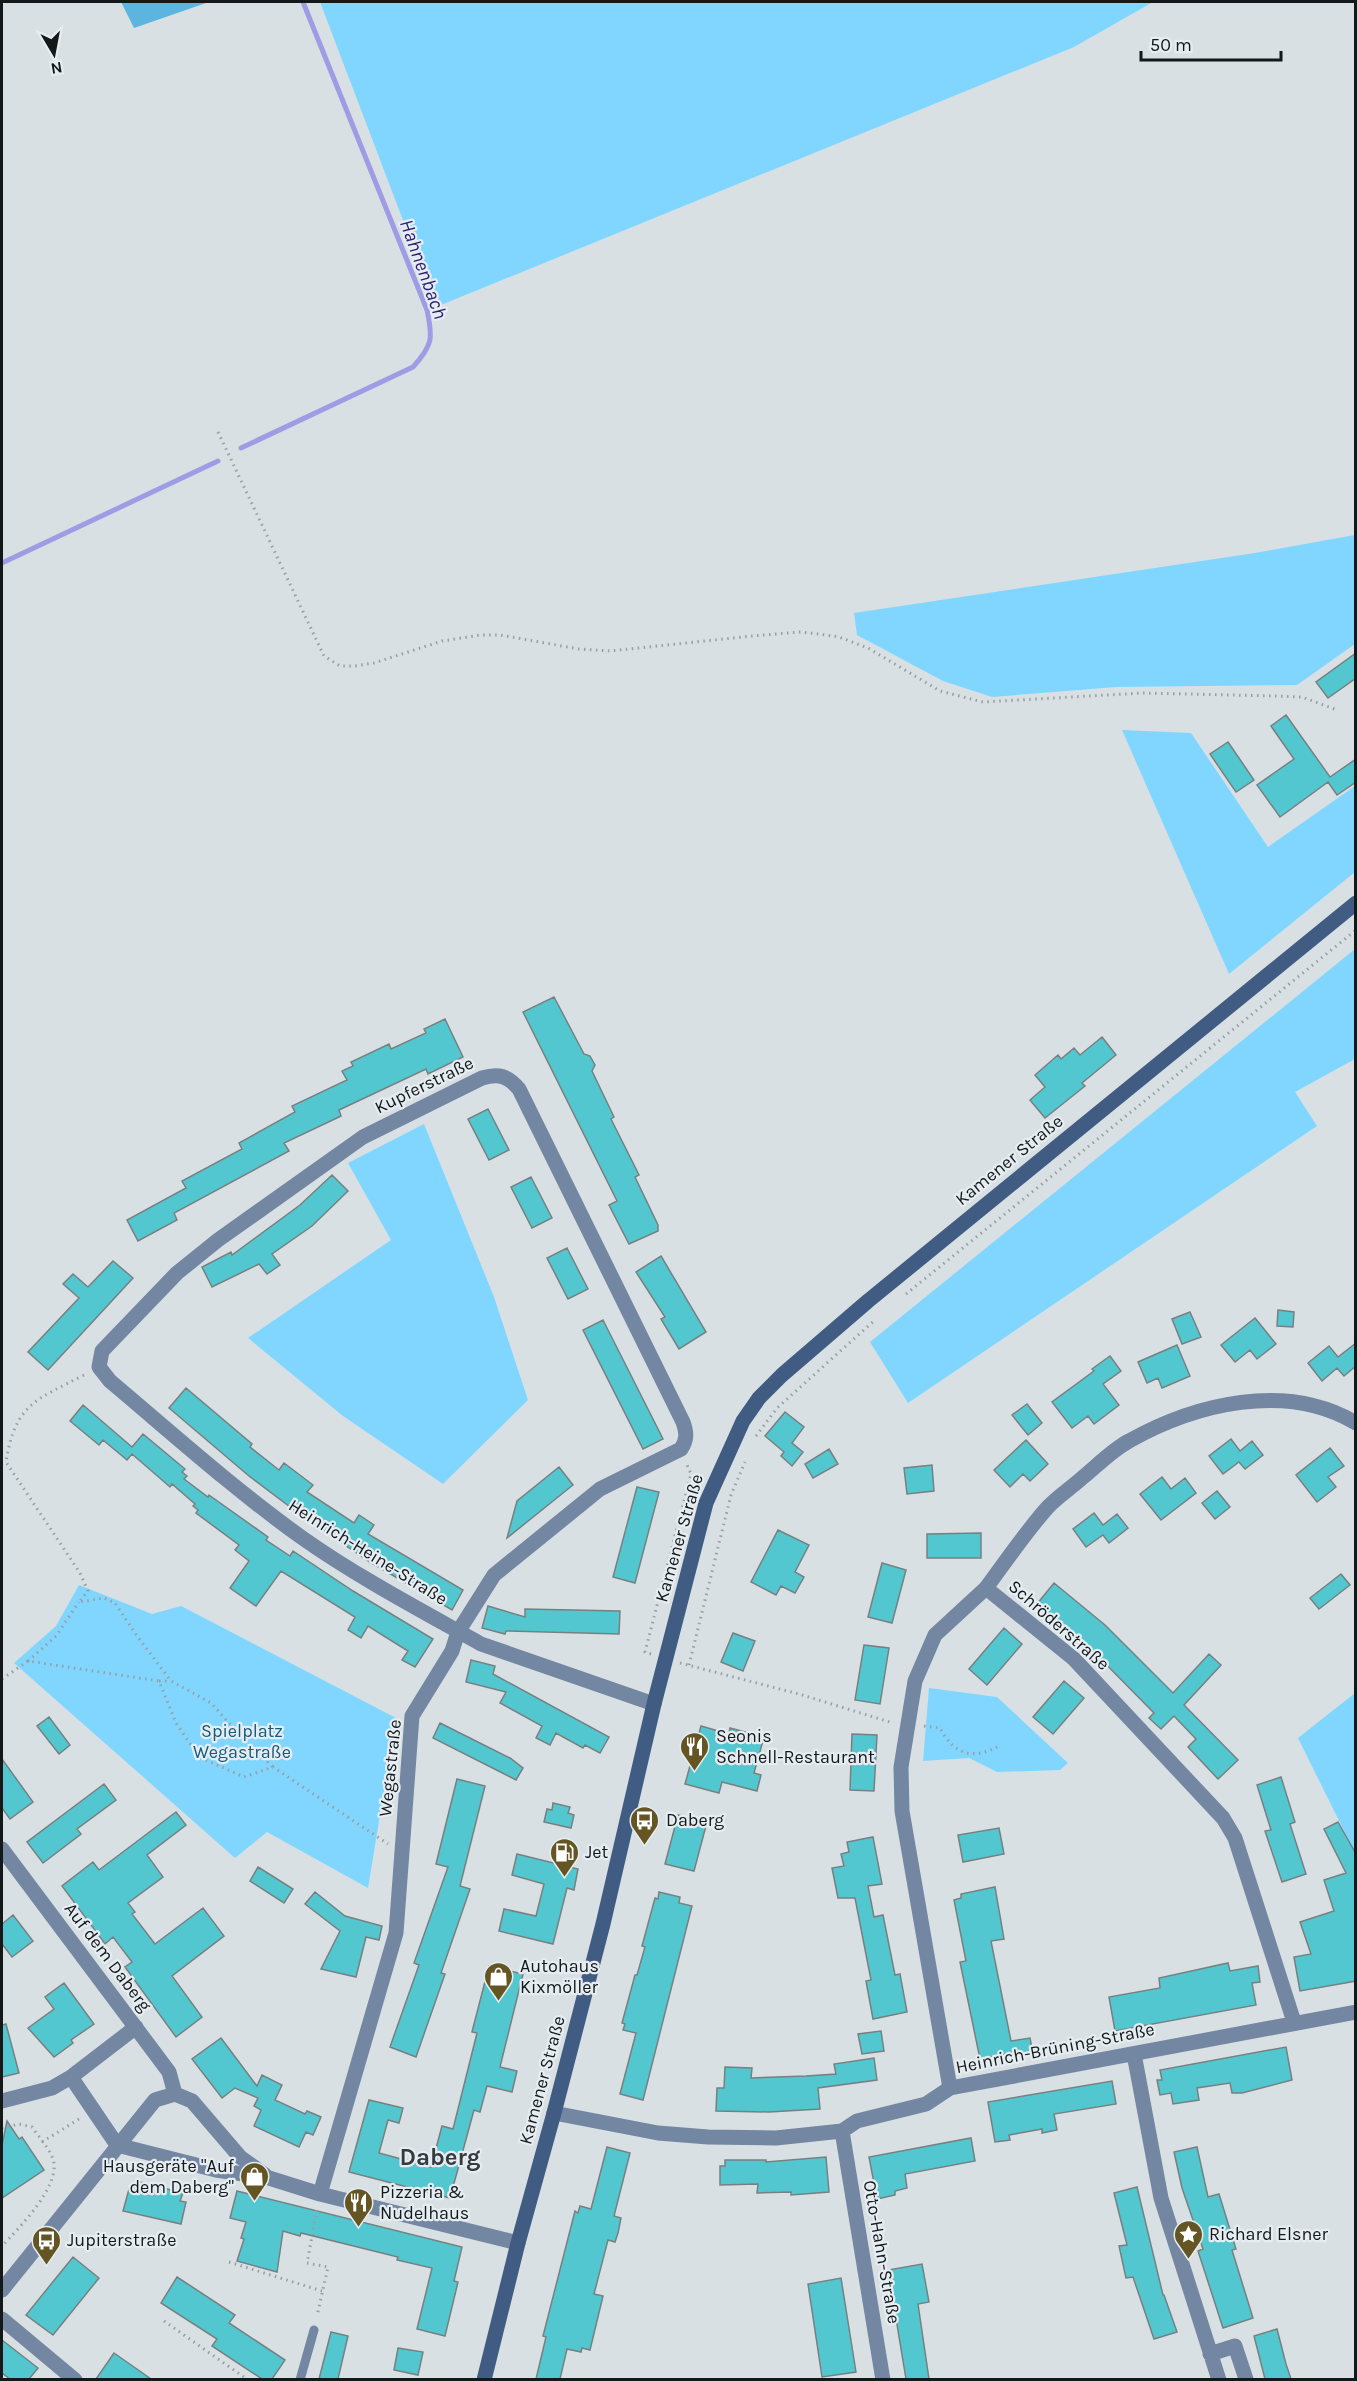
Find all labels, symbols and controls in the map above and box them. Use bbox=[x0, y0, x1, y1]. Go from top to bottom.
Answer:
north arrow bbox=[24, 24, 84, 84]
scale bar bbox=[1141, 24, 1280, 62]
text: 50 m bbox=[1150, 34, 1192, 56]
text: N bbox=[49, 58, 64, 79]
water label: Hahnenbach bbox=[395, 216, 452, 322]
street label: Kupferstraße bbox=[371, 1052, 477, 1118]
street label: Kamener Straße bbox=[951, 1110, 1067, 1210]
street label: Kamener Straße bbox=[650, 1471, 708, 1605]
street label: Heinrich-Heine-Straße bbox=[285, 1494, 451, 1610]
street label: Schröderstraße bbox=[1004, 1575, 1114, 1675]
street label: Wegastraße bbox=[374, 1718, 406, 1818]
park label: Spielplatz Wegastraße bbox=[193, 1720, 291, 1763]
place label: Seonis Schnell-Restaurant bbox=[716, 1725, 875, 1768]
restaurant icon: Seonis Schnell-Restaurant bbox=[679, 1730, 711, 1772]
bus stop icon: Daberg bbox=[629, 1804, 661, 1846]
place label: Daberg bbox=[666, 1809, 724, 1831]
fuel station icon: Jet bbox=[548, 1836, 580, 1878]
place label: Jet bbox=[585, 1841, 609, 1863]
street label: Auf dem Daberg bbox=[60, 1898, 156, 2016]
place label: Autohaus Kixmöller bbox=[520, 1955, 599, 1998]
shop icon: Autohaus Kixmöller bbox=[483, 1960, 515, 2002]
street label: Kamener Straße bbox=[514, 2013, 570, 2147]
street label: Heinrich-Brüning-Straße bbox=[954, 2018, 1156, 2078]
district label: Daberg bbox=[399, 2143, 481, 2171]
place label: Hausgeräte "Auf dem Daberg" bbox=[103, 2155, 235, 2198]
shop icon: Hausgeräte "Auf dem Daberg" bbox=[239, 2160, 271, 2202]
street label: Otto-Hahn-Straße bbox=[859, 2178, 905, 2326]
place label: Pizzeria & Nudelhaus bbox=[380, 2181, 469, 2224]
restaurant icon: Pizzeria & Nudelhaus bbox=[343, 2186, 375, 2228]
place icon: Richard Elsner bbox=[1172, 2218, 1204, 2260]
place label: Richard Elsner bbox=[1209, 2223, 1329, 2245]
bus stop icon: Jupiterstraße bbox=[30, 2224, 62, 2266]
place label: Jupiterstraße bbox=[67, 2229, 177, 2251]

